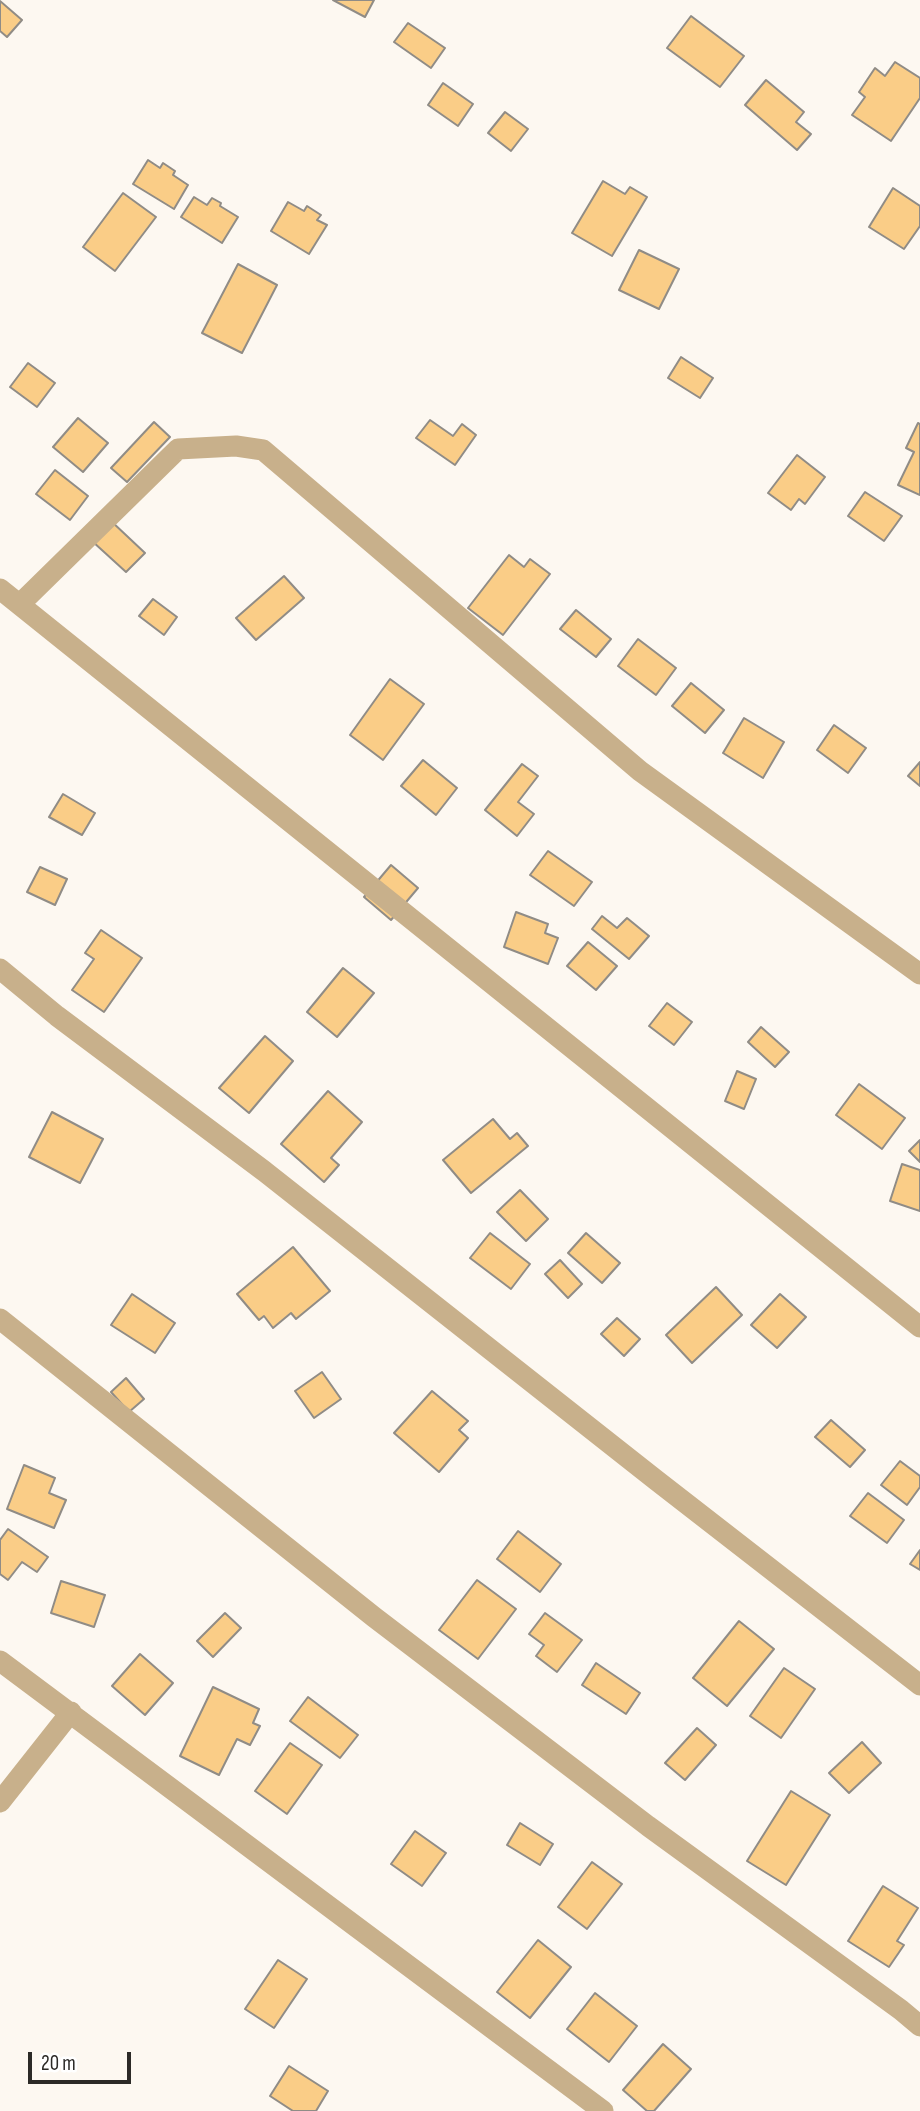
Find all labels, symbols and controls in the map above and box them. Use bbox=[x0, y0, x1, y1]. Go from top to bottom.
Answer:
scale bar bbox=[32, 2038, 135, 2082]
text: 20 m bbox=[41, 2051, 76, 2076]

